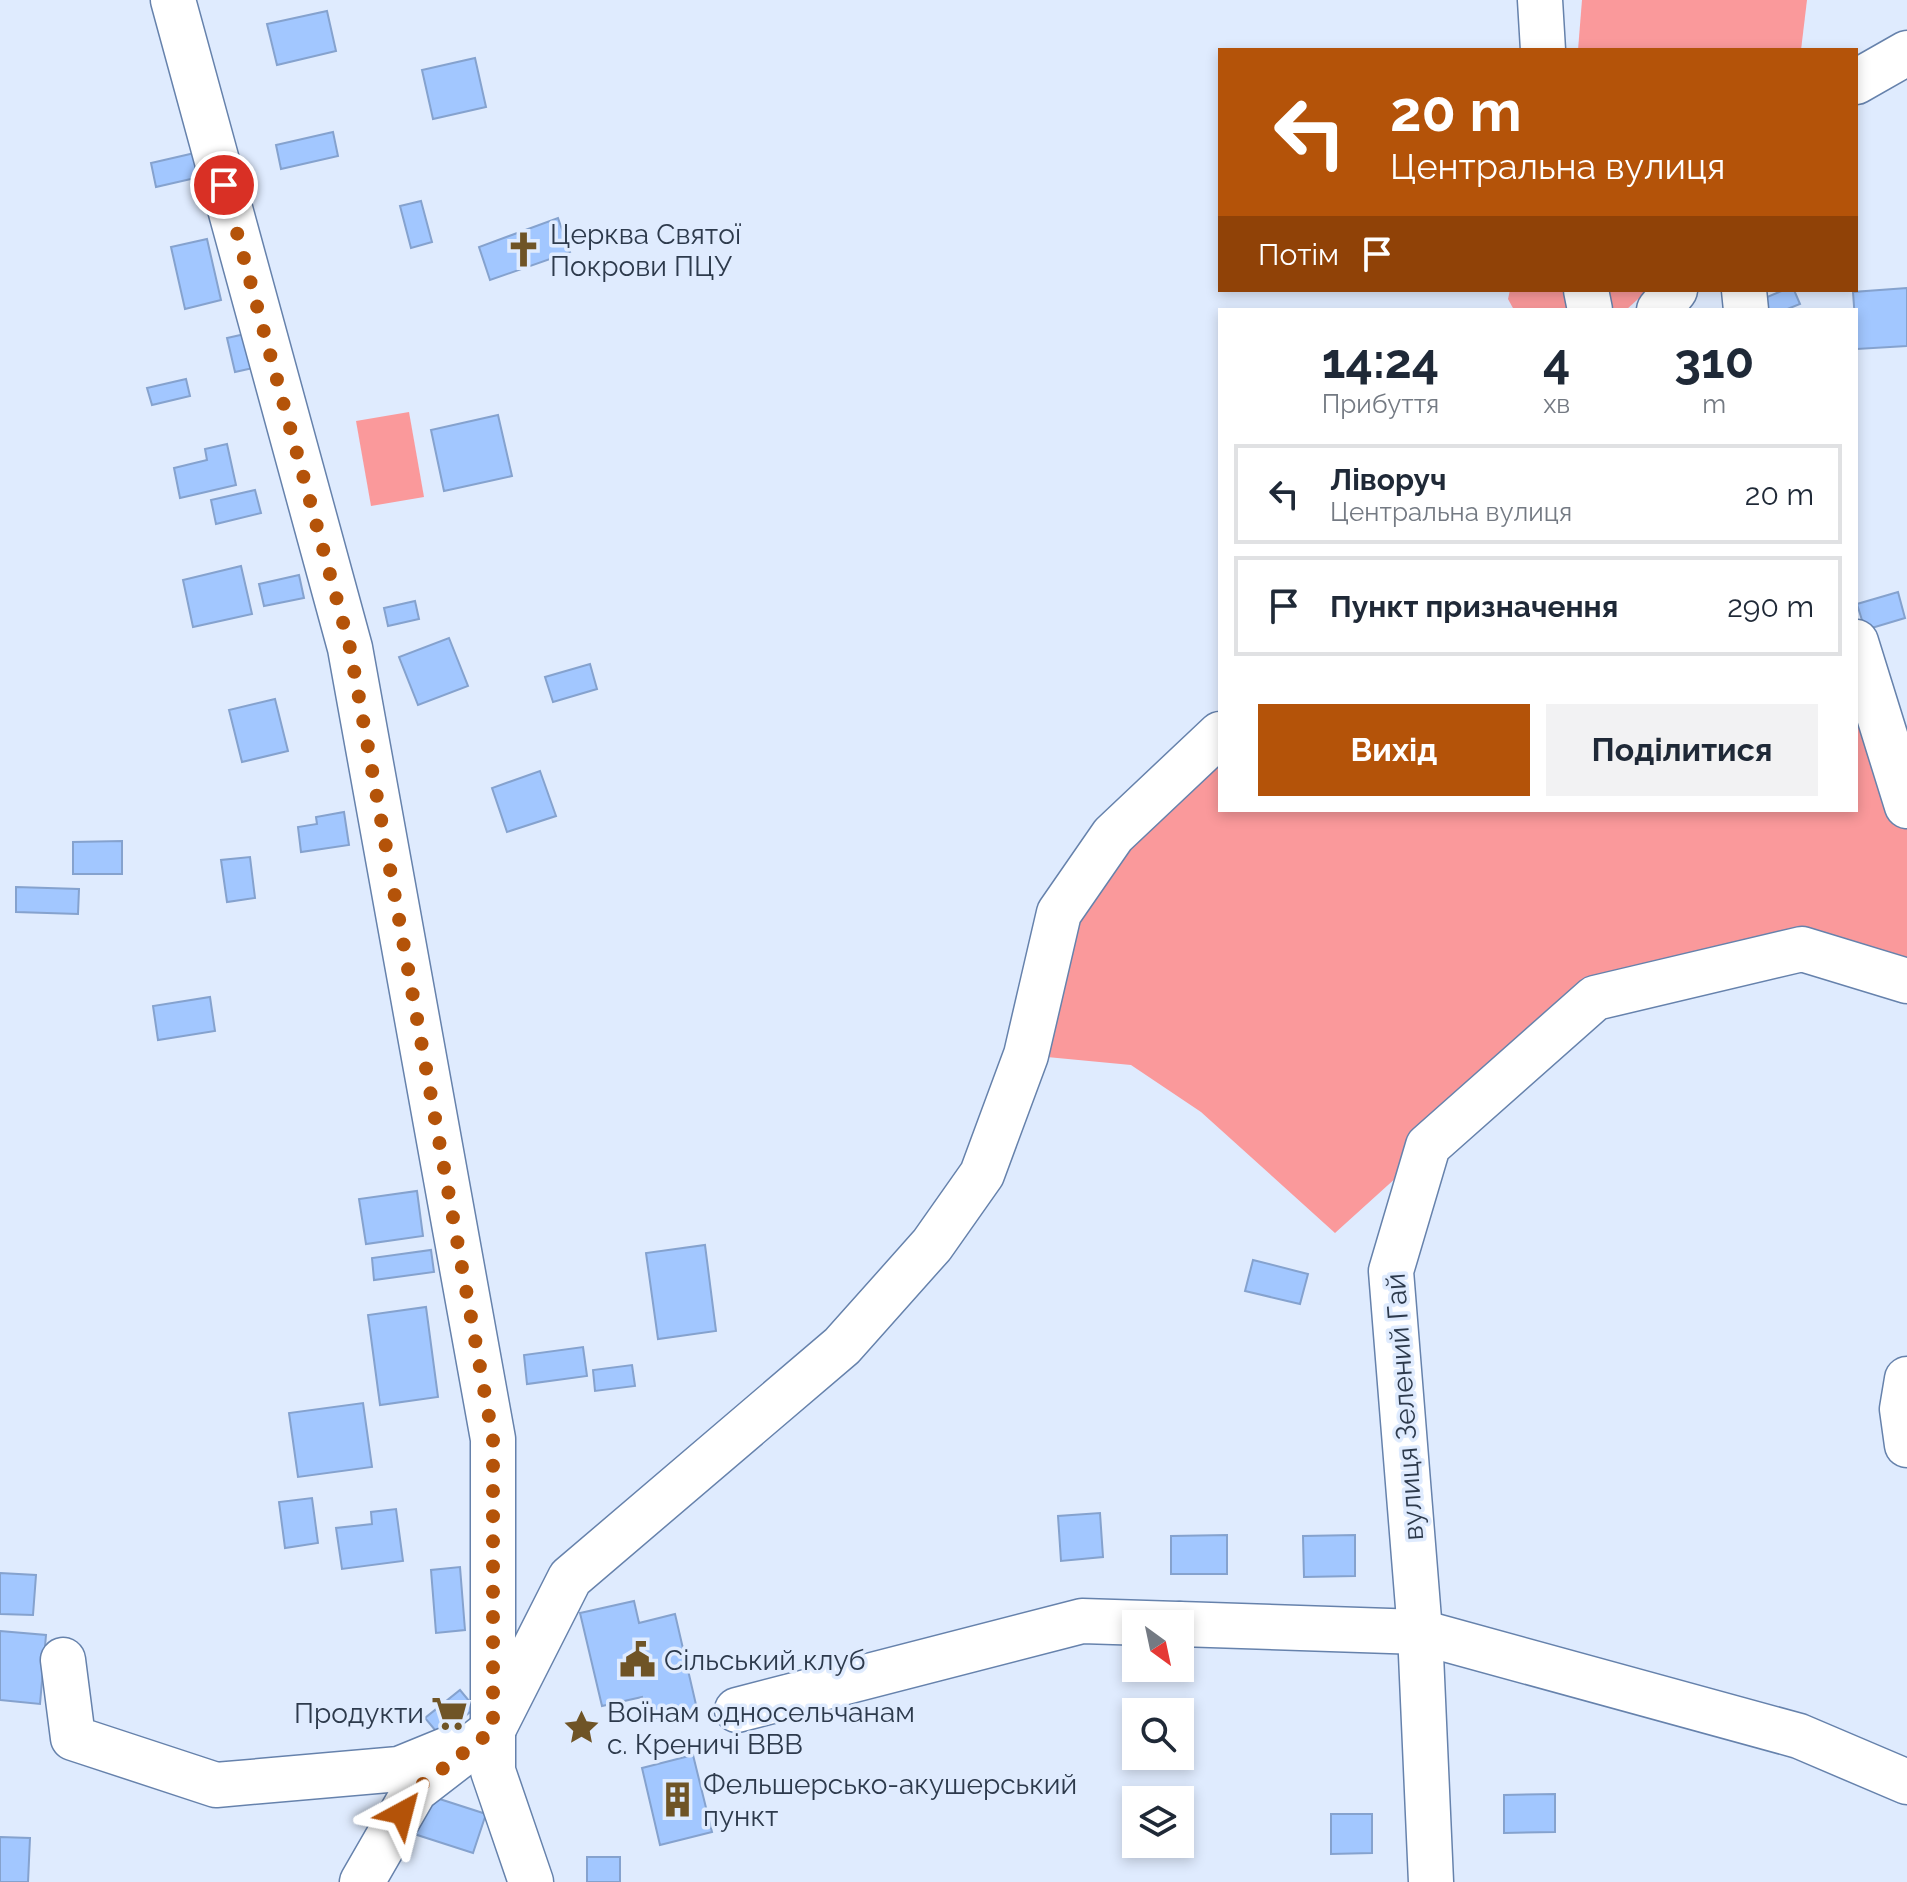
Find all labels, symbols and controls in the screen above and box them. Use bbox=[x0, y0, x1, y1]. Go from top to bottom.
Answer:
text: 20 m bbox=[1390, 78, 1522, 144]
icon: left bbox=[1258, 80, 1362, 184]
text: Центральна вулиця bbox=[1390, 145, 1725, 187]
pin bbox=[190, 151, 258, 219]
icon: arrive bbox=[202, 163, 246, 207]
place label: Церква Святої Покрови ПЦУ bbox=[550, 218, 741, 283]
church icon: Церква Святої Покрови ПЦУ bbox=[505, 231, 543, 269]
icon: arrive bbox=[1355, 232, 1399, 276]
text: Потім bbox=[1258, 237, 1339, 272]
text: 14:24 bbox=[1322, 333, 1439, 389]
text: 4 bbox=[1543, 333, 1570, 389]
text: 310 bbox=[1674, 333, 1754, 389]
text: Прибуття bbox=[1322, 389, 1439, 419]
text: хв bbox=[1543, 389, 1570, 419]
text: m bbox=[1702, 389, 1726, 419]
text: Ліворуч bbox=[1330, 462, 1446, 497]
icon: left bbox=[1262, 472, 1306, 516]
text: 20 m bbox=[1745, 477, 1814, 512]
text: Центральна вулиця bbox=[1330, 497, 1572, 527]
icon: arrive bbox=[1262, 584, 1306, 628]
text: Пункт призначення bbox=[1330, 589, 1618, 624]
text: 290 m bbox=[1727, 589, 1814, 624]
button: Вихід bbox=[1258, 704, 1530, 796]
button: Поділитися bbox=[1546, 704, 1818, 796]
street label: вулиця Зелений Гай bbox=[1379, 1272, 1430, 1542]
north arrow bbox=[1122, 1610, 1194, 1682]
map controls bbox=[1122, 1610, 1194, 1858]
public building icon: Сільський клуб bbox=[619, 1641, 657, 1679]
place label: Сільський клуб bbox=[664, 1644, 866, 1677]
supermarket icon: Продукти bbox=[431, 1694, 469, 1732]
place label: Воїнам односельчанам с. Креничі ВВВ bbox=[607, 1696, 915, 1761]
place label: Продукти bbox=[294, 1697, 424, 1730]
button: search bbox=[1122, 1698, 1194, 1770]
place icon: Воїнам односельчанам с. Креничі ВВВ bbox=[562, 1709, 600, 1747]
place label: Фельшерсько-акушерський пункт bbox=[703, 1768, 1077, 1833]
position arrow bbox=[360, 1771, 444, 1855]
building icon: Фельшерсько-акушерський пункт bbox=[658, 1781, 696, 1819]
button: layers bbox=[1122, 1786, 1194, 1858]

